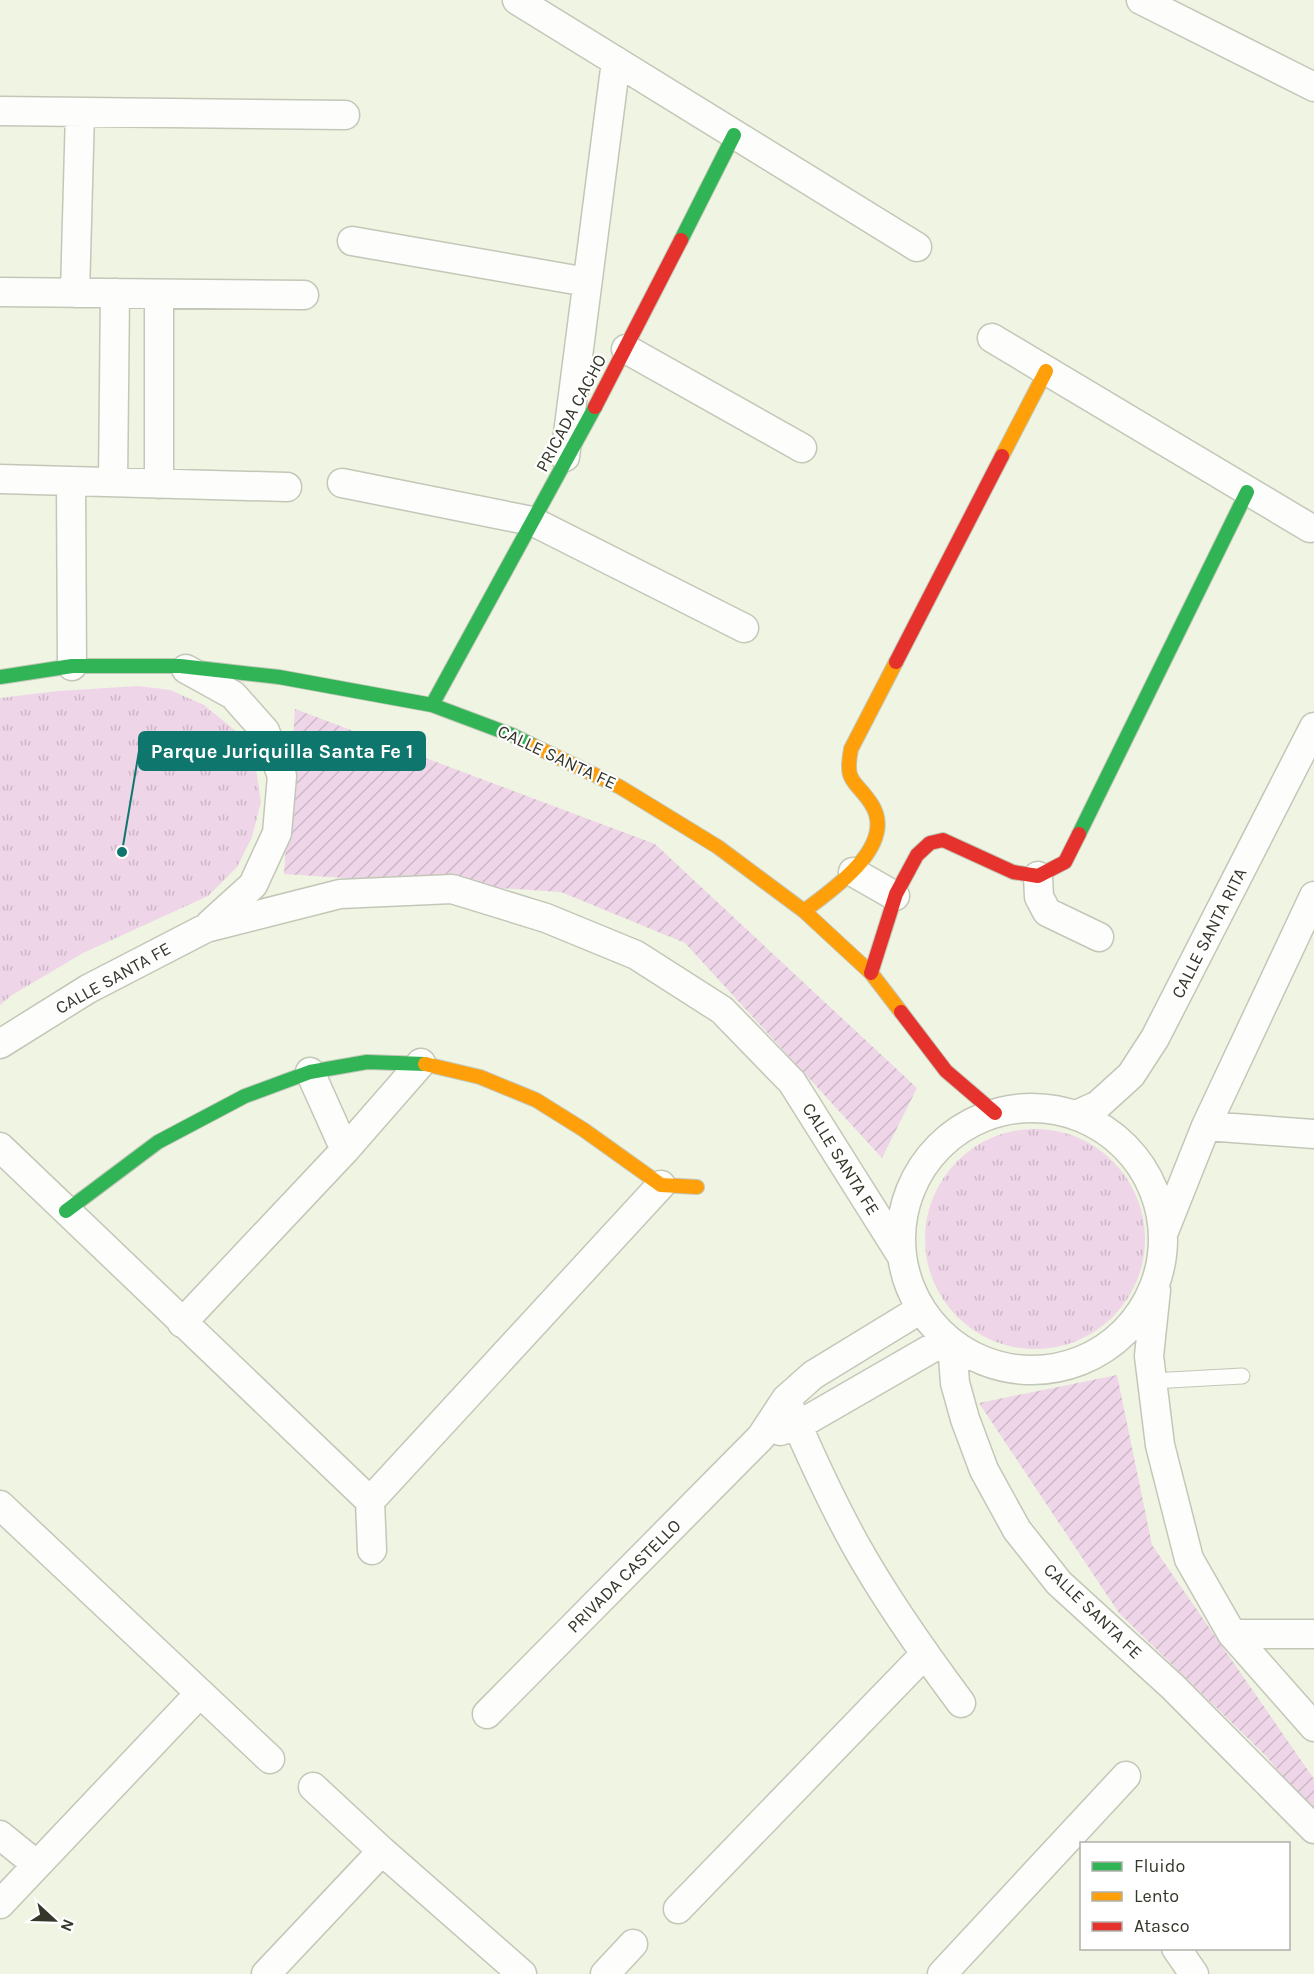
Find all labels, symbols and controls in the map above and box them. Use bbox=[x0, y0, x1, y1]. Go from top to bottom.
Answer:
street label: PRICADA CACHO bbox=[531, 350, 611, 476]
street label: CALLE SANTA FE bbox=[494, 720, 620, 794]
callout: Parque Juriquilla Santa Fe 1 bbox=[139, 732, 425, 770]
text: Parque Juriquilla Santa Fe 1 bbox=[151, 740, 413, 763]
street label: CALLE SANTA RITA bbox=[1167, 864, 1251, 1002]
street label: CALLE SANTA FE bbox=[51, 937, 175, 1019]
street label: CALLE SANTA FE bbox=[798, 1099, 884, 1219]
street label: PRIVADA CASTELLO bbox=[562, 1514, 686, 1638]
street label: CALLE SANTA FE bbox=[1039, 1558, 1147, 1664]
legend bbox=[1080, 1842, 1290, 1950]
text: Fluido bbox=[1134, 1855, 1185, 1877]
text: Lento bbox=[1134, 1885, 1179, 1907]
north arrow bbox=[24, 1890, 84, 1950]
text: Atasco bbox=[1134, 1915, 1190, 1937]
text: N bbox=[56, 1917, 78, 1934]

